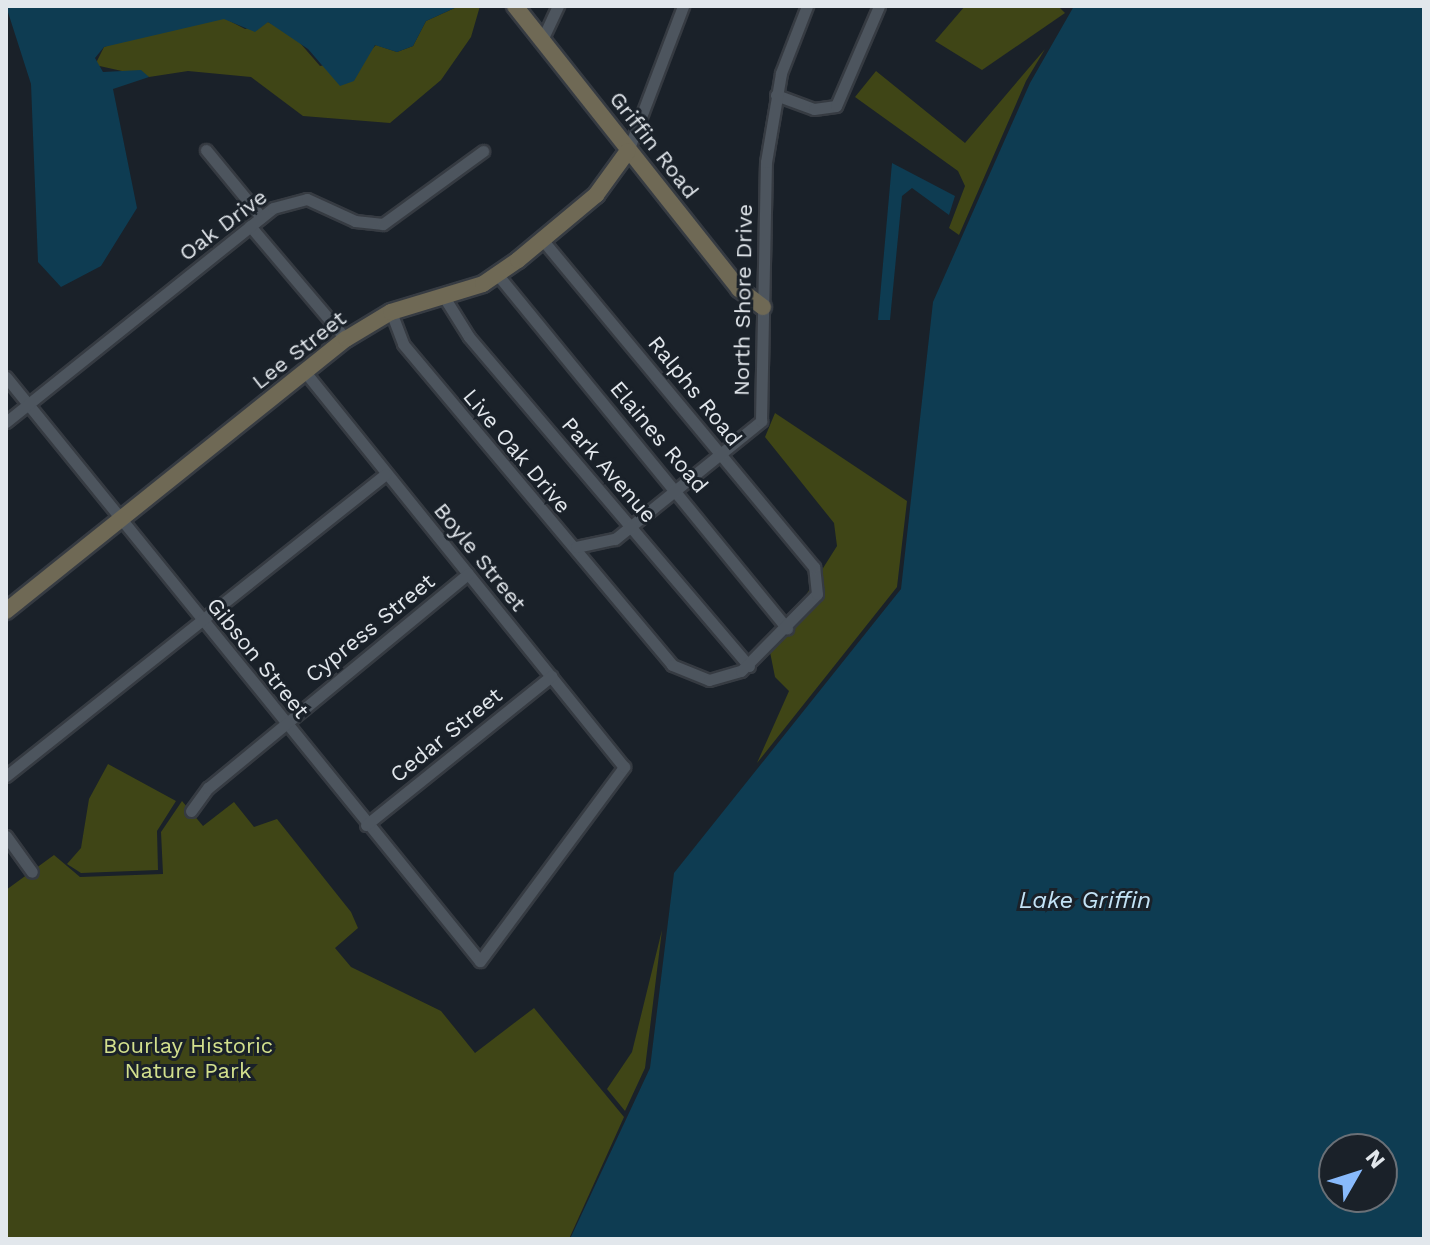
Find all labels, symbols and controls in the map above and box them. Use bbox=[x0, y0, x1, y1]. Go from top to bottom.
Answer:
street label: Griffin Road bbox=[604, 86, 704, 204]
street label: Oak Drive bbox=[174, 183, 272, 267]
street label: North Shore Drive bbox=[728, 204, 758, 396]
street label: Lee Street bbox=[247, 305, 351, 395]
street label: Ralphs Road bbox=[643, 331, 747, 451]
street label: Elaines Road bbox=[604, 376, 714, 498]
street label: Live Oak Drive bbox=[457, 383, 577, 519]
street label: Park Avenue bbox=[556, 411, 662, 529]
street label: Boyle Street bbox=[428, 498, 532, 616]
street label: Cypress Street bbox=[300, 568, 440, 688]
street label: Gibson Street bbox=[201, 592, 315, 724]
street label: Cedar Street bbox=[385, 682, 507, 788]
water label: Lake Griffin bbox=[1019, 887, 1151, 915]
park label: Bourlay Historic Nature Park bbox=[103, 1032, 273, 1084]
north arrow bbox=[1318, 1133, 1398, 1213]
text: N bbox=[1361, 1145, 1390, 1173]

